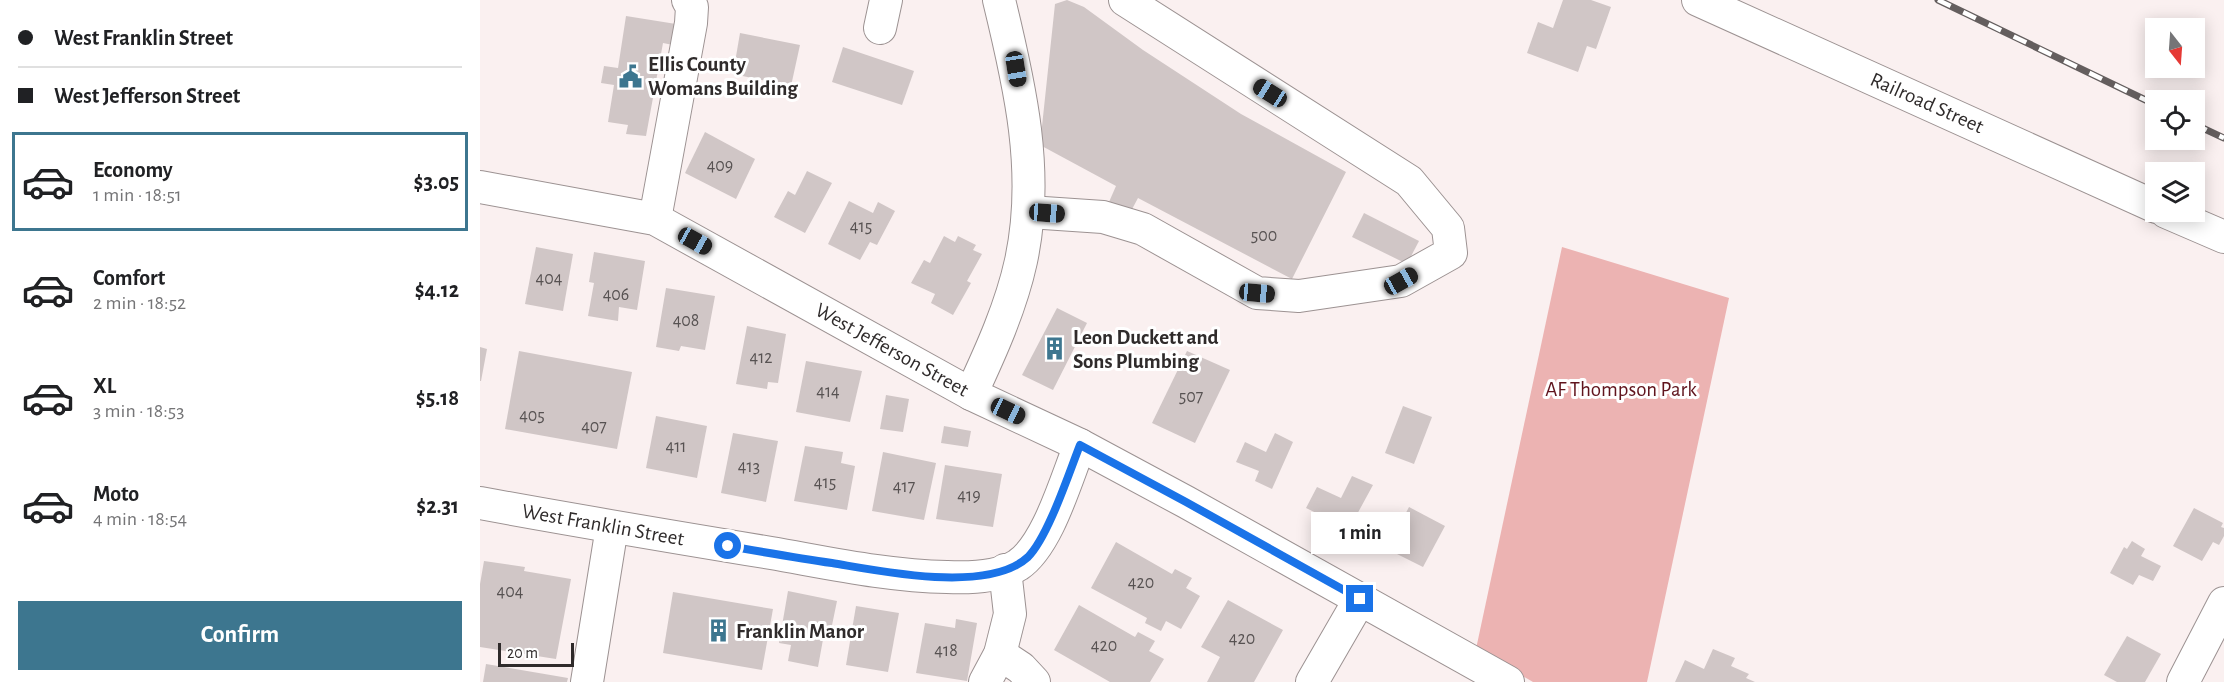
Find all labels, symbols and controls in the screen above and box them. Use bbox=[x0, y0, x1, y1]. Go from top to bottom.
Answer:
north arrow bbox=[2145, 18, 2205, 78]
map controls bbox=[2145, 18, 2205, 222]
text: West Franklin Street bbox=[54, 27, 233, 49]
car bbox=[1004, 50, 1028, 88]
place label: Ellis County Womans Building bbox=[648, 54, 798, 99]
public building icon: Ellis County Womans Building bbox=[617, 63, 643, 89]
street label: Railroad Street bbox=[1867, 69, 1987, 137]
car bbox=[1250, 76, 1290, 110]
text: West Jefferson Street bbox=[54, 85, 240, 107]
button: locate bbox=[2145, 90, 2205, 150]
icon: car bbox=[21, 155, 75, 209]
house number: 409 bbox=[707, 157, 733, 175]
text: Economy bbox=[93, 159, 173, 181]
button: layers bbox=[2145, 162, 2205, 222]
text: $3.05 bbox=[414, 171, 459, 193]
text: 1 min · 18:51 bbox=[93, 185, 182, 205]
car bbox=[1028, 203, 1066, 223]
house number: 415 bbox=[850, 218, 872, 236]
car bbox=[675, 224, 715, 258]
house number: 500 bbox=[1251, 227, 1277, 245]
icon: car bbox=[21, 263, 75, 317]
car bbox=[1381, 264, 1421, 298]
text: Comfort bbox=[93, 267, 165, 289]
house number: 404 bbox=[536, 270, 563, 288]
text: $4.12 bbox=[415, 279, 459, 301]
car bbox=[1238, 282, 1276, 304]
house number: 406 bbox=[603, 286, 629, 304]
text: 2 min · 18:52 bbox=[93, 293, 186, 313]
street label: West Jefferson Street bbox=[812, 299, 972, 401]
house number: 408 bbox=[673, 312, 699, 330]
place label: Leon Duckett and Sons Plumbing bbox=[1073, 327, 1219, 372]
building icon: Leon Duckett and Sons Plumbing bbox=[1042, 336, 1068, 362]
house number: 412 bbox=[749, 349, 773, 367]
icon: car bbox=[21, 371, 75, 425]
text: XL bbox=[93, 375, 116, 397]
park label: AF Thompson Park bbox=[1545, 379, 1697, 400]
house number: 414 bbox=[816, 383, 840, 401]
text: $5.18 bbox=[416, 387, 459, 409]
house number: 507 bbox=[1179, 388, 1203, 406]
car bbox=[988, 395, 1028, 427]
text: 3 min · 18:53 bbox=[93, 401, 184, 421]
house number: 405 bbox=[519, 407, 545, 425]
house number: 407 bbox=[581, 418, 607, 436]
house number: 411 bbox=[665, 438, 687, 456]
house number: 413 bbox=[738, 458, 760, 476]
house number: 415 bbox=[814, 474, 836, 492]
house number: 417 bbox=[893, 478, 915, 496]
icon: car bbox=[21, 479, 75, 533]
text: Moto bbox=[93, 483, 139, 505]
house number: 419 bbox=[957, 487, 981, 505]
text: $2.31 bbox=[416, 495, 459, 517]
street label: West Franklin Street bbox=[520, 500, 686, 550]
text: 4 min · 18:54 bbox=[93, 509, 187, 529]
callout: 1 min bbox=[1310, 512, 1410, 554]
text: 1 min bbox=[1339, 523, 1382, 543]
route start bbox=[714, 532, 741, 559]
house number: 420 bbox=[1128, 574, 1154, 592]
house number: 404 bbox=[497, 583, 524, 601]
route end bbox=[1346, 585, 1373, 612]
button: Confirm bbox=[18, 601, 462, 670]
building icon: Franklin Manor bbox=[705, 618, 731, 644]
place label: Franklin Manor bbox=[736, 621, 865, 642]
house number: 420 bbox=[1229, 630, 1255, 648]
house number: 420 bbox=[1091, 637, 1117, 655]
scale bar bbox=[498, 640, 574, 668]
house number: 418 bbox=[934, 642, 958, 660]
text: 20 m bbox=[507, 645, 538, 661]

